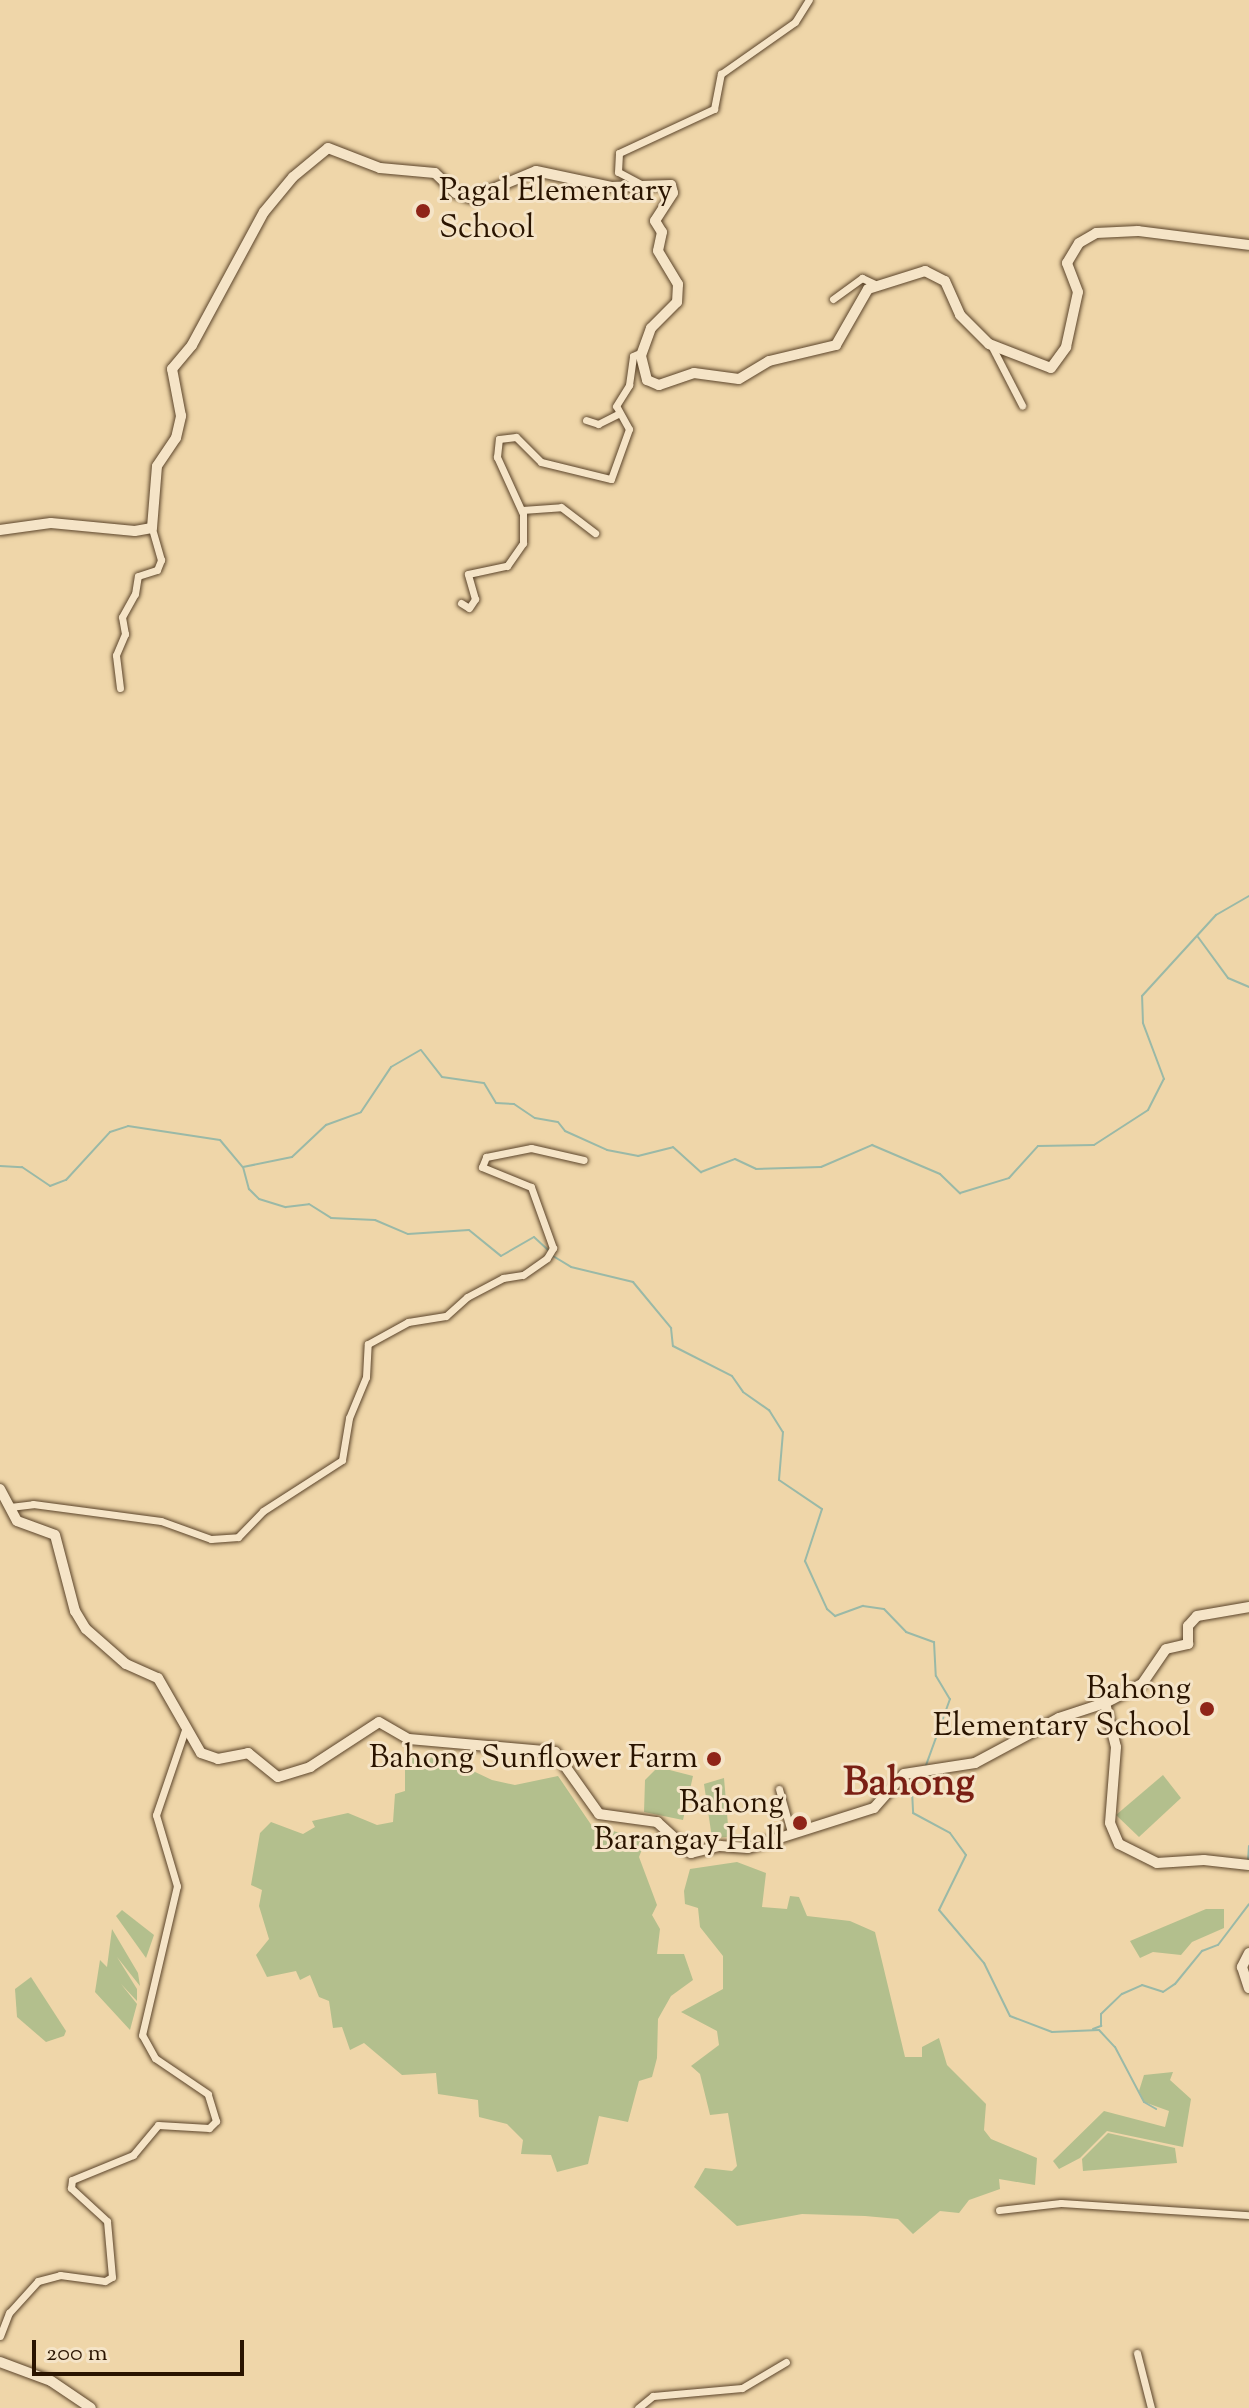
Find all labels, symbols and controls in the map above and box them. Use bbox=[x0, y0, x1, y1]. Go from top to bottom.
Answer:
place label: Pagal Elementary School bbox=[439, 174, 673, 249]
marker: Pagal Elementary School bbox=[414, 202, 432, 220]
place label: Bahong Elementary School bbox=[933, 1672, 1191, 1747]
marker: Bahong Elementary School bbox=[1198, 1700, 1216, 1718]
place label: Bahong Sunflower Farm bbox=[369, 1740, 698, 1778]
marker: Bahong Sunflower Farm bbox=[705, 1750, 723, 1768]
district label: Bahong bbox=[843, 1761, 975, 1809]
place label: Bahong Barangay Hall bbox=[594, 1786, 784, 1861]
marker: Bahong Barangay Hall bbox=[791, 1814, 809, 1832]
scale bar bbox=[36, 2324, 248, 2374]
text: 200 m bbox=[46, 2337, 108, 2371]

